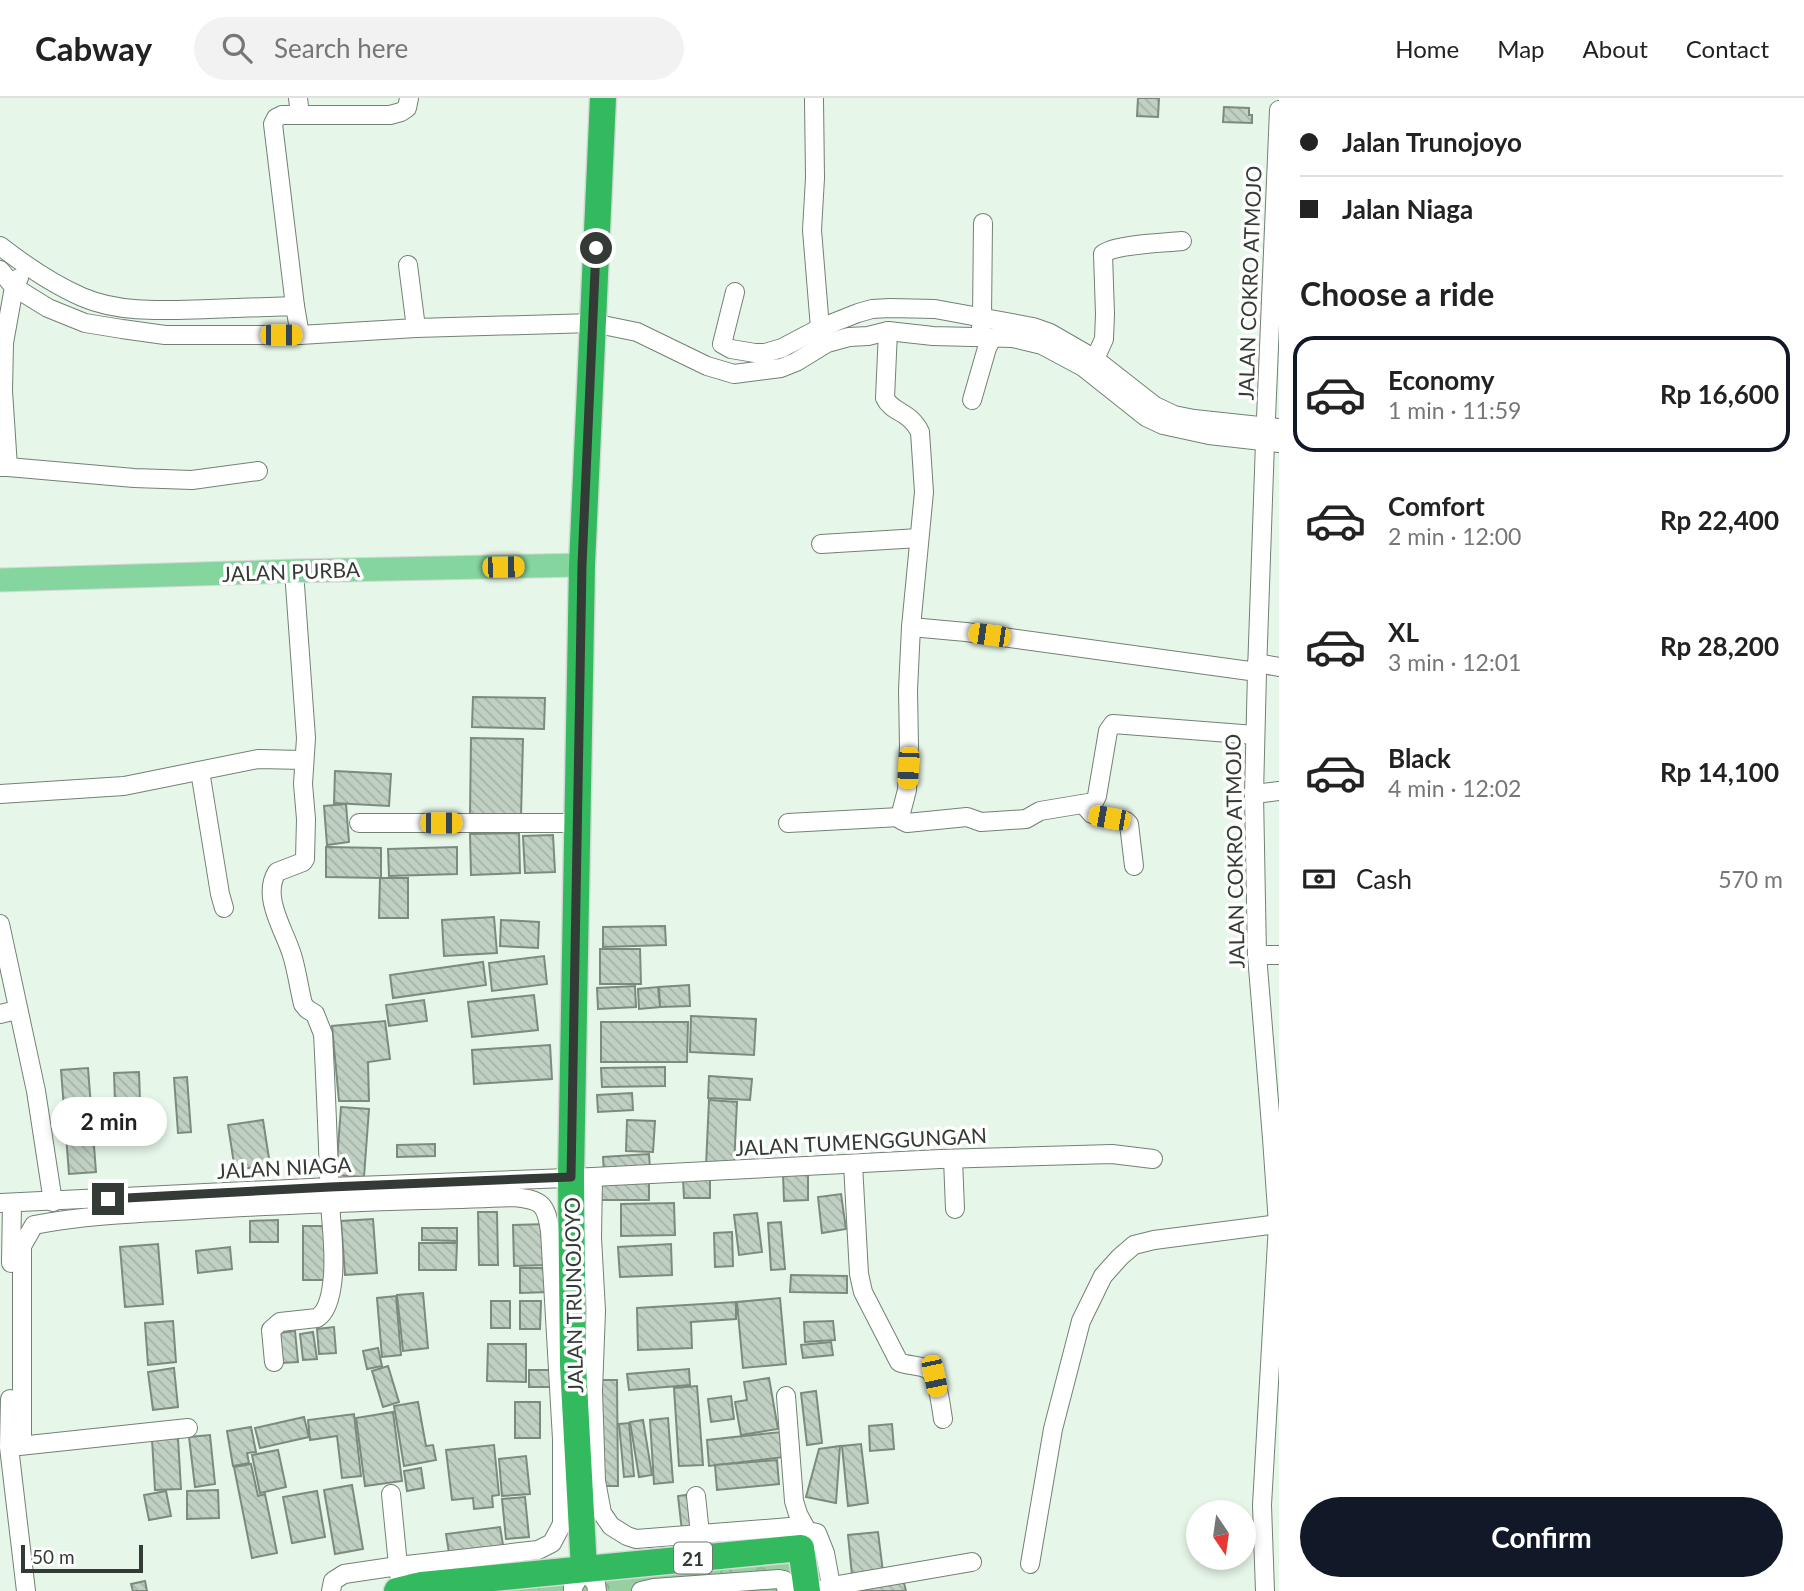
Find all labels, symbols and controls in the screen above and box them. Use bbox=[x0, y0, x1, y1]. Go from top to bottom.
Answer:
search box bbox=[194, 17, 684, 80]
text: Cabway bbox=[35, 28, 152, 68]
icon: search bbox=[218, 29, 256, 67]
text: Search here bbox=[274, 32, 408, 64]
text: Home bbox=[1395, 34, 1459, 63]
text: Map bbox=[1497, 34, 1545, 63]
text: About bbox=[1583, 34, 1648, 63]
text: Contact bbox=[1686, 34, 1769, 63]
text: Jalan Trunojoyo bbox=[1342, 126, 1522, 158]
street label: JALAN COKRO ATMOJO bbox=[1232, 165, 1266, 401]
text: Jalan Niaga bbox=[1342, 193, 1473, 225]
route start bbox=[580, 232, 612, 264]
text: Choose a ride bbox=[1300, 274, 1494, 313]
car bbox=[261, 325, 303, 346]
icon: car bbox=[1304, 363, 1367, 426]
text: Economy bbox=[1388, 364, 1494, 396]
text: Rp 16,600 bbox=[1660, 378, 1779, 410]
text: 1 min · 11:59 bbox=[1388, 396, 1521, 424]
icon: car bbox=[1304, 489, 1367, 552]
text: Comfort bbox=[1388, 490, 1485, 522]
text: Rp 22,400 bbox=[1660, 504, 1779, 536]
text: 2 min · 12:00 bbox=[1388, 522, 1521, 550]
street label: JALAN PURBA bbox=[222, 556, 361, 586]
car bbox=[482, 556, 525, 578]
icon: car bbox=[1304, 615, 1367, 678]
text: XL bbox=[1388, 616, 1419, 648]
car bbox=[967, 622, 1012, 648]
text: Rp 28,200 bbox=[1660, 630, 1779, 662]
text: 3 min · 12:01 bbox=[1388, 648, 1521, 676]
street label: JALAN COKRO ATMOJO bbox=[1219, 733, 1249, 969]
icon: car bbox=[1304, 741, 1367, 804]
text: Black bbox=[1388, 742, 1451, 774]
car bbox=[897, 746, 920, 790]
text: Rp 14,100 bbox=[1660, 756, 1779, 788]
text: 4 min · 12:02 bbox=[1388, 774, 1521, 802]
car bbox=[1087, 804, 1132, 832]
car bbox=[421, 813, 463, 834]
icon: cash bbox=[1300, 860, 1338, 898]
text: Cash bbox=[1356, 863, 1412, 895]
text: 570 m bbox=[1718, 865, 1783, 893]
callout: 2 min bbox=[50, 1098, 166, 1146]
text: 2 min bbox=[80, 1107, 138, 1135]
street label: JALAN TUMENGGUNGAN bbox=[735, 1122, 987, 1160]
street label: JALAN NIAGA bbox=[216, 1151, 353, 1183]
route end bbox=[92, 1183, 124, 1215]
street label: JALAN TRUNOJOYO bbox=[559, 1197, 587, 1393]
car bbox=[920, 1353, 949, 1399]
button: Confirm bbox=[1300, 1497, 1783, 1577]
north arrow bbox=[1186, 1500, 1256, 1570]
map controls bbox=[1186, 1500, 1256, 1570]
scale bar bbox=[21, 1542, 144, 1574]
road number: 21 bbox=[674, 1542, 712, 1574]
text: 50 m bbox=[32, 1545, 75, 1568]

